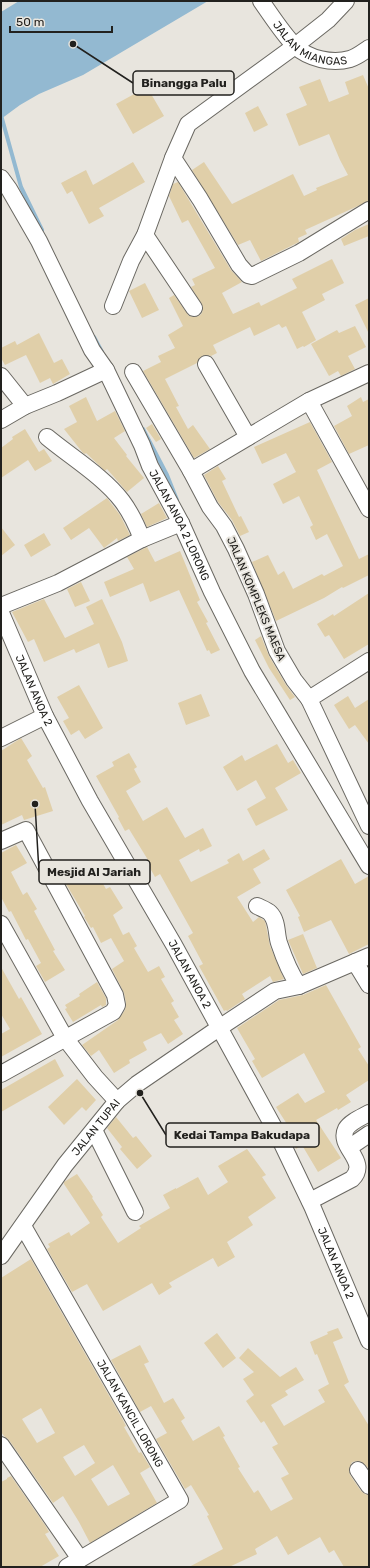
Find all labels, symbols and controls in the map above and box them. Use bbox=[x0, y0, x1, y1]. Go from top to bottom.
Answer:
scale bar bbox=[10, 8, 112, 34]
text: 50 m bbox=[16, 15, 44, 29]
street label: JALAN MIANGAS bbox=[270, 18, 348, 67]
callout: Binangga Palu bbox=[133, 71, 234, 95]
text: Binangga Palu bbox=[141, 76, 227, 90]
street label: JALAN ANOA 2 LORONG bbox=[147, 467, 213, 583]
street label: JALAN KOMPLEKS MAESA bbox=[224, 535, 288, 663]
street label: JALAN ANOA 2 bbox=[13, 653, 56, 728]
callout: Mesjid Al Jariah bbox=[39, 860, 150, 884]
text: Mesjid Al Jariah bbox=[47, 865, 141, 879]
street label: JALAN ANOA 2 bbox=[166, 937, 214, 1011]
street label: JALAN TUPAI bbox=[69, 1096, 123, 1158]
callout: Kedai Tampa Bakudapa bbox=[166, 1123, 319, 1147]
text: Kedai Tampa Bakudapa bbox=[174, 1128, 310, 1142]
street label: JALAN ANOA 2 bbox=[315, 1225, 357, 1301]
street label: JALAN KANCIL LORONG bbox=[94, 1357, 166, 1470]

